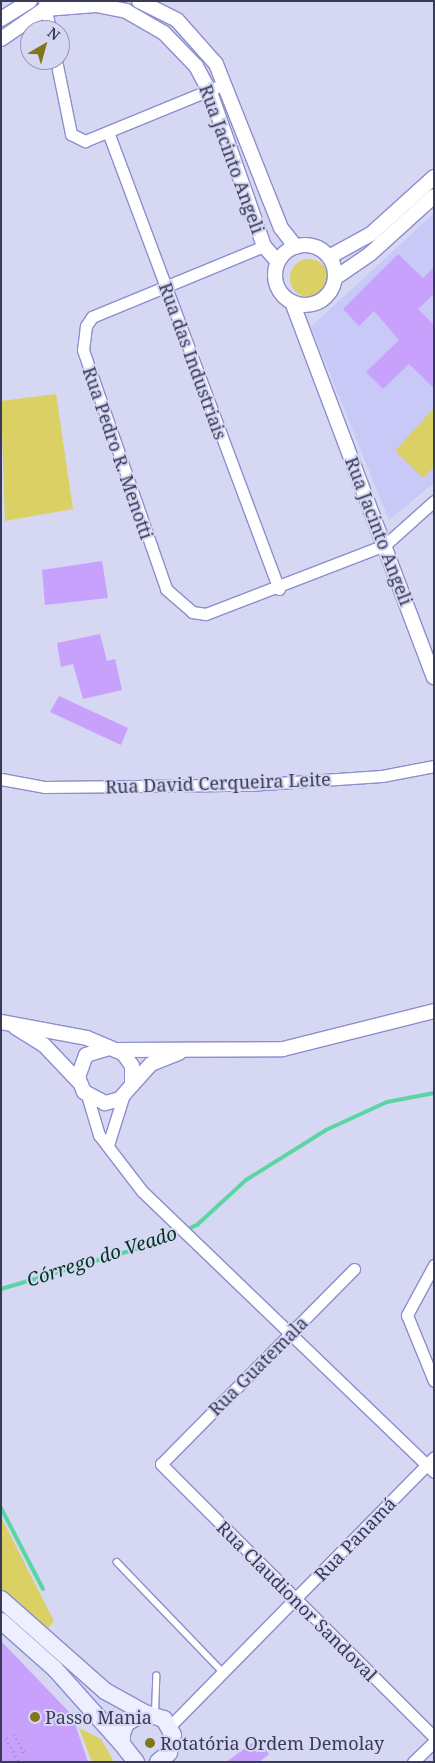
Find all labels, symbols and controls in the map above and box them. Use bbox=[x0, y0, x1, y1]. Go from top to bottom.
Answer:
north arrow bbox=[20, 20, 70, 70]
text: N bbox=[44, 23, 64, 44]
street label: Rua Jacinto Angeli bbox=[195, 81, 269, 237]
street label: Rua das Industriais bbox=[155, 280, 231, 442]
street label: Rua Pedro R. Menotti bbox=[78, 364, 158, 542]
street label: Rua Jacinto Angeli bbox=[341, 454, 417, 608]
street label: Rua David Cerqueira Leite bbox=[105, 768, 331, 798]
water label: Córrego do Veado bbox=[24, 1222, 180, 1292]
street label: Rua Guatemala bbox=[204, 1312, 312, 1420]
street label: Rua Panamá bbox=[310, 1493, 400, 1585]
street label: Rua Claudionor Sandoval bbox=[212, 1516, 382, 1686]
place label: Passo Mania bbox=[45, 1706, 152, 1728]
marker: Passo Mania bbox=[29, 1711, 41, 1723]
place label: Rotatória Ordem Demolay bbox=[160, 1732, 384, 1754]
marker: Rotatória Ordem Demolay bbox=[144, 1737, 156, 1749]

